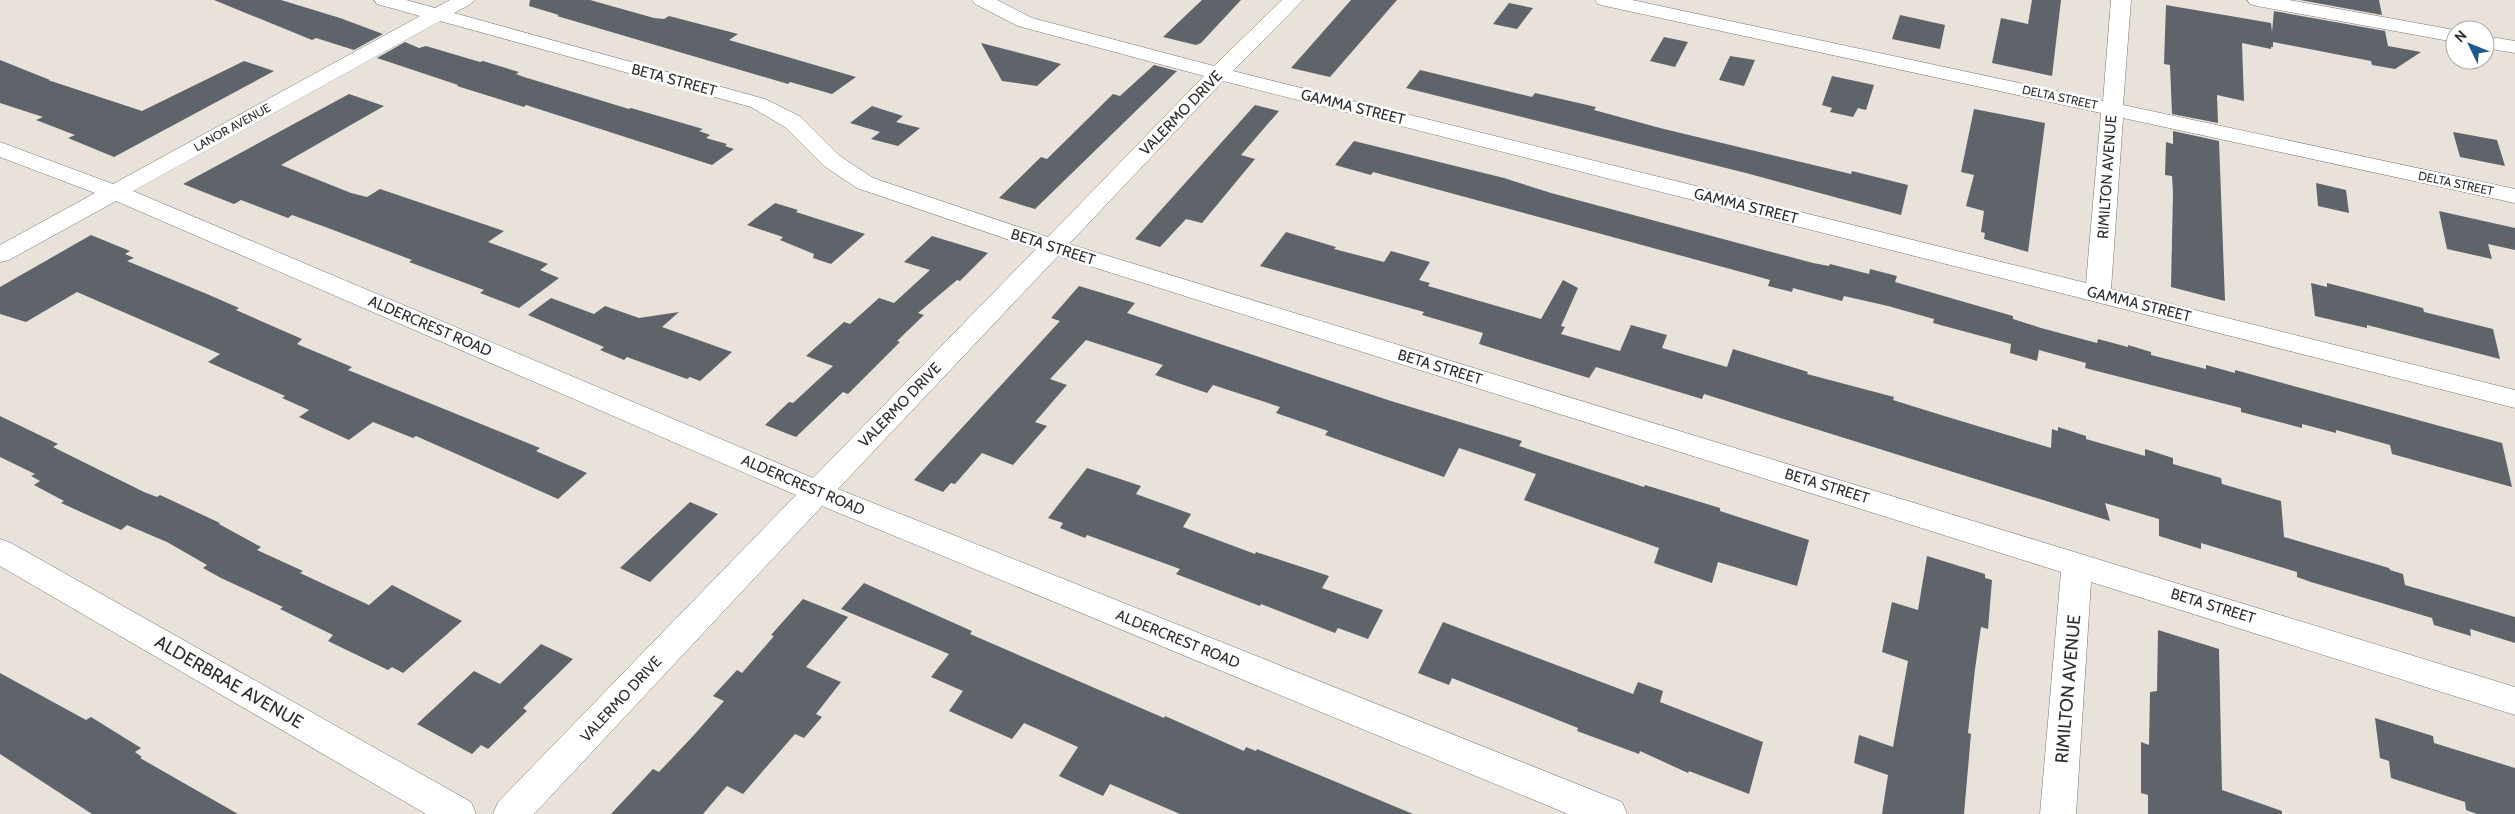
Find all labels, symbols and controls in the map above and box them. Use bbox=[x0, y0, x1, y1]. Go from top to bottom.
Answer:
north arrow bbox=[2445, 20, 2495, 70]
text: N bbox=[2451, 26, 2470, 46]
street label: BETA STREET bbox=[629, 60, 719, 100]
street label: VALERMO DRIVE bbox=[1136, 67, 1226, 159]
street label: DELTA STREET bbox=[2021, 82, 2100, 112]
street label: GAMMA STREET bbox=[1299, 85, 1407, 129]
street label: LANOR AVENUE bbox=[191, 100, 273, 154]
street label: RIMILTON AVENUE bbox=[2094, 114, 2120, 240]
street label: DELTA STREET bbox=[2417, 168, 2496, 198]
street label: GAMMA STREET bbox=[1692, 184, 1800, 228]
street label: BETA STREET bbox=[1009, 225, 1097, 269]
street label: GAMMA STREET bbox=[2085, 282, 2193, 326]
street label: ALDERCREST ROAD bbox=[366, 292, 494, 360]
street label: BETA STREET bbox=[1396, 346, 1484, 388]
street label: VALERMO DRIVE bbox=[855, 359, 945, 451]
street label: ALDERCREST ROAD bbox=[739, 451, 867, 519]
street label: BETA STREET bbox=[1783, 465, 1871, 507]
street label: BETA STREET bbox=[2169, 585, 2257, 627]
street label: ALDERCREST ROAD bbox=[1113, 606, 1243, 672]
street label: RIMILTON AVENUE bbox=[2051, 614, 2085, 764]
street label: ALDERBRAE AVENUE bbox=[151, 631, 307, 733]
street label: VALERMO DRIVE bbox=[577, 652, 665, 746]

